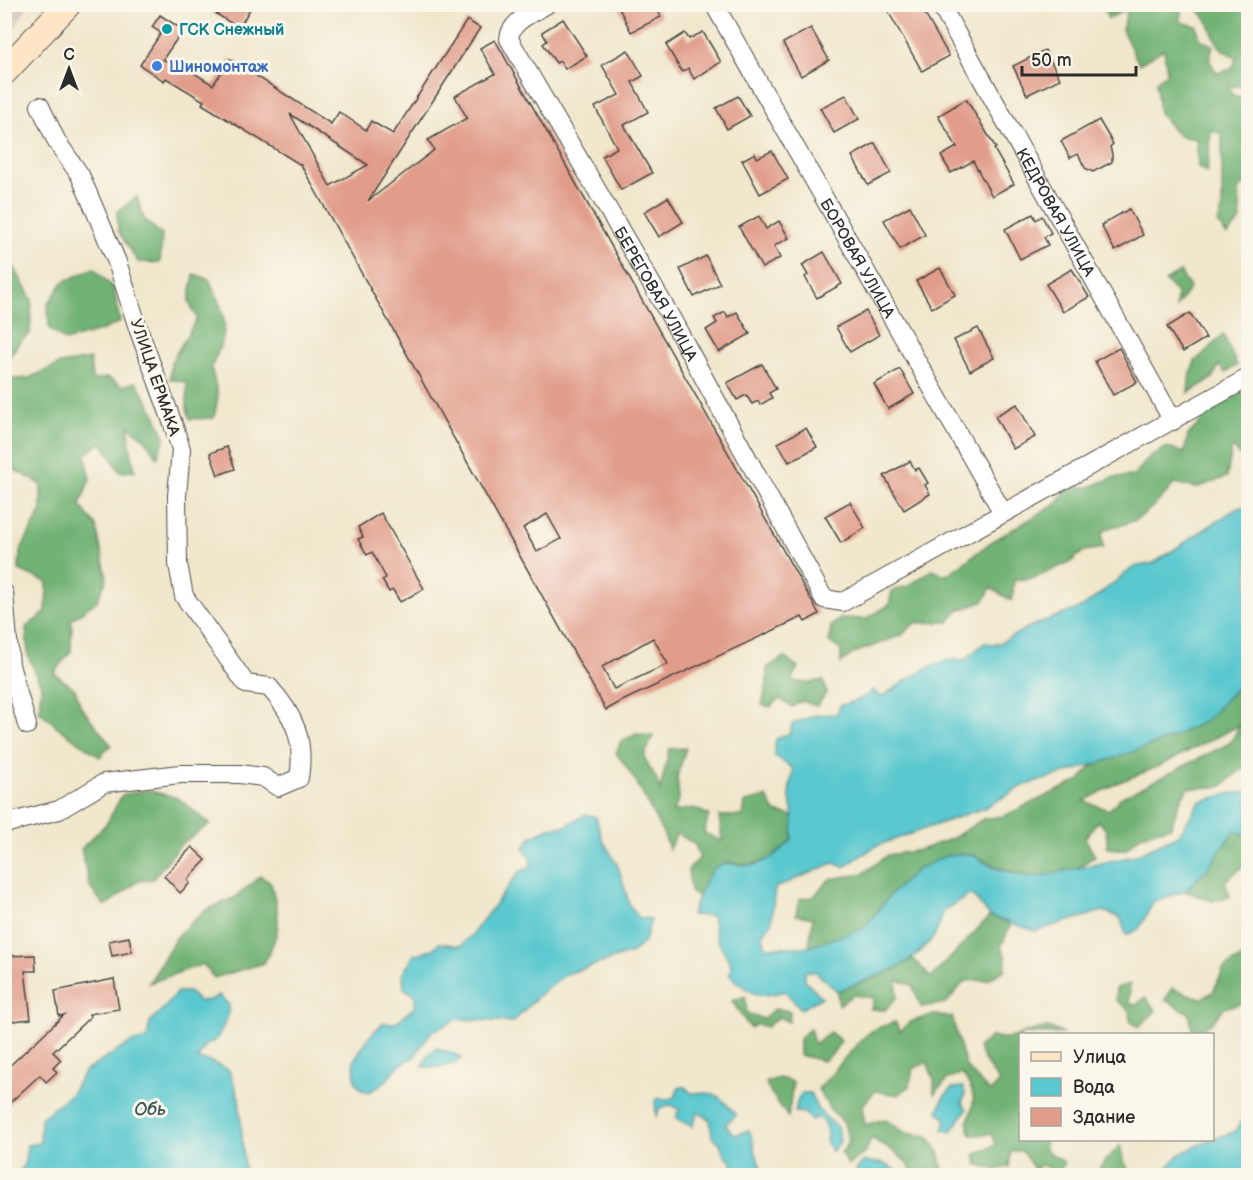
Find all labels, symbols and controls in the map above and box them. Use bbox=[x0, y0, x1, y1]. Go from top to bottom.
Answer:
place label: ГСК Снежный bbox=[179, 21, 284, 40]
marker: ГСК Снежный bbox=[160, 22, 174, 36]
north arrow bbox=[39, 39, 99, 99]
scale bar bbox=[1022, 39, 1136, 77]
text: С bbox=[63, 46, 75, 65]
text: 50 m bbox=[1031, 50, 1072, 71]
place label: Шиномонтаж bbox=[169, 58, 269, 77]
marker: Шиномонтаж bbox=[150, 59, 164, 73]
street label: КЕДРОВАЯ УЛИЦА bbox=[1011, 145, 1098, 280]
street label: БОРОВАЯ УЛИЦА bbox=[815, 196, 898, 322]
street label: БЕРЕГОВАЯ УЛИЦА bbox=[609, 224, 701, 365]
street label: УЛИЦА ЕРМАКА bbox=[126, 317, 184, 439]
legend bbox=[1019, 1033, 1214, 1141]
text: Улица bbox=[1073, 1047, 1127, 1068]
text: Вода bbox=[1073, 1077, 1115, 1098]
water label: Обь bbox=[134, 1099, 166, 1120]
text: Здание bbox=[1073, 1107, 1135, 1128]

